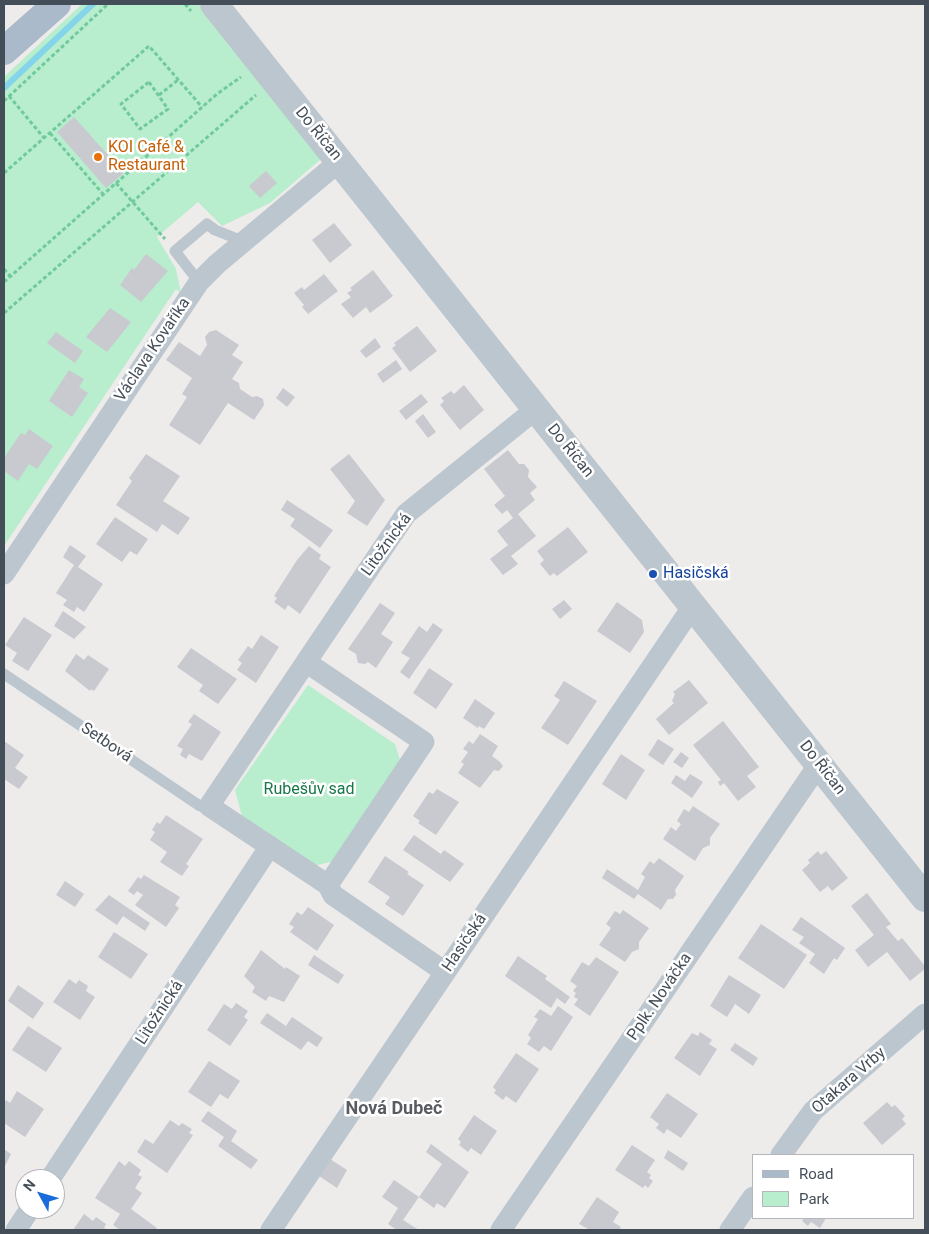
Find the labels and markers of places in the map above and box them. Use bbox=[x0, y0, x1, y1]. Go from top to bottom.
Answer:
place label: KOI Café & Restaurant bbox=[108, 138, 185, 176]
marker: KOI Café & Restaurant bbox=[92, 151, 104, 163]
place label: Hasičská bbox=[663, 564, 729, 584]
marker: Hasičská bbox=[647, 568, 659, 580]

